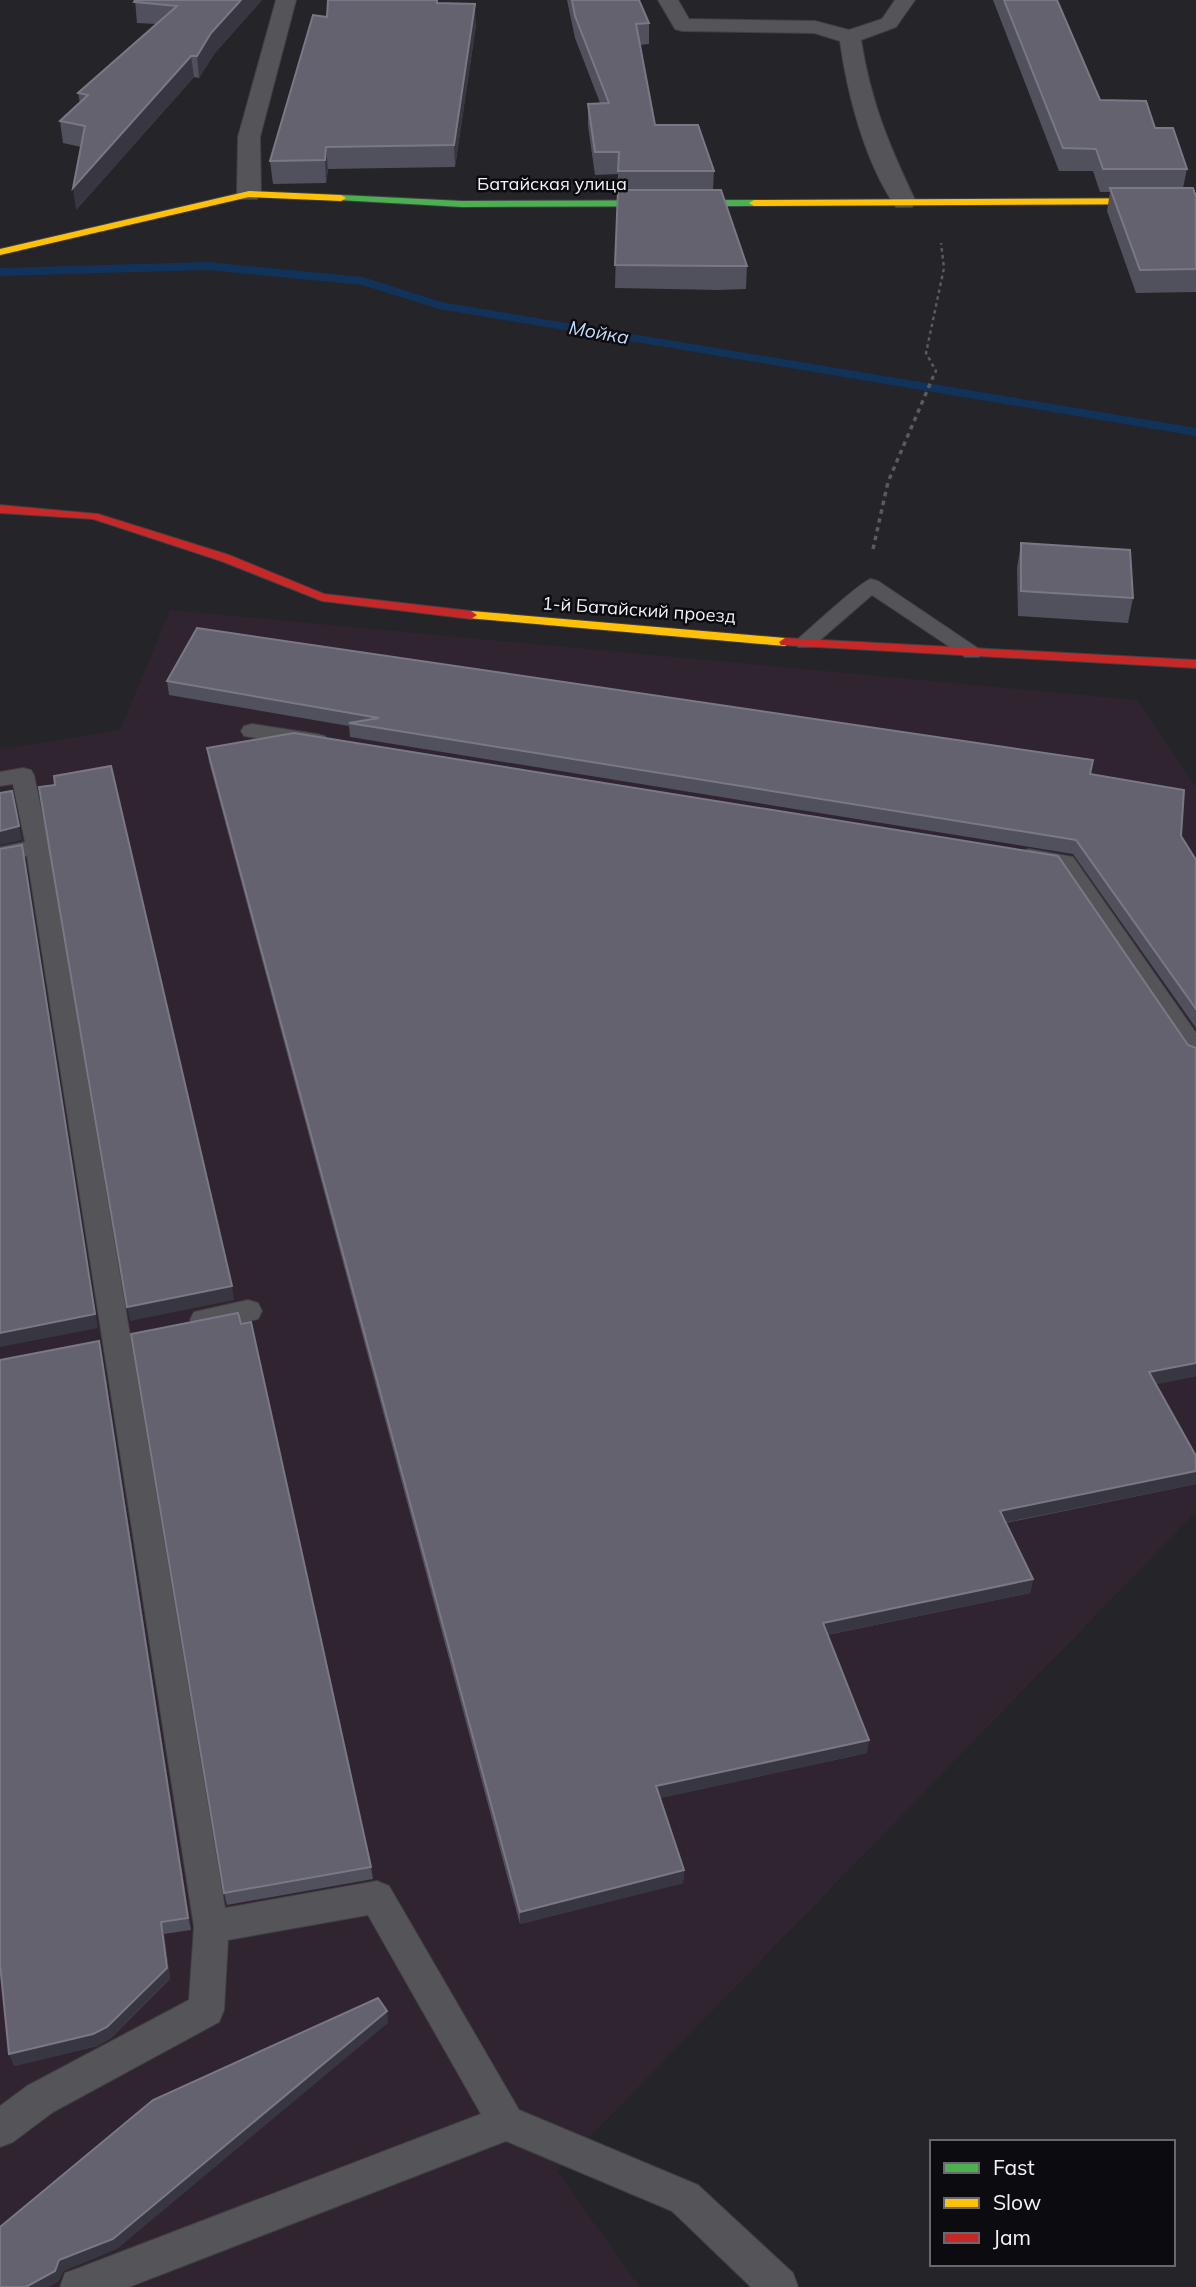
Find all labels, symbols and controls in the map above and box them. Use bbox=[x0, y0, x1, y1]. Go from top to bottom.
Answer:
street label: Батайская улица bbox=[477, 172, 627, 195]
water label: Мойка bbox=[567, 315, 631, 349]
street label: 1-й Батайский проезд bbox=[541, 591, 737, 628]
legend bbox=[930, 2140, 1175, 2266]
text: Fast bbox=[993, 2154, 1035, 2180]
text: Slow bbox=[993, 2189, 1041, 2215]
text: Jam bbox=[993, 2224, 1031, 2250]

